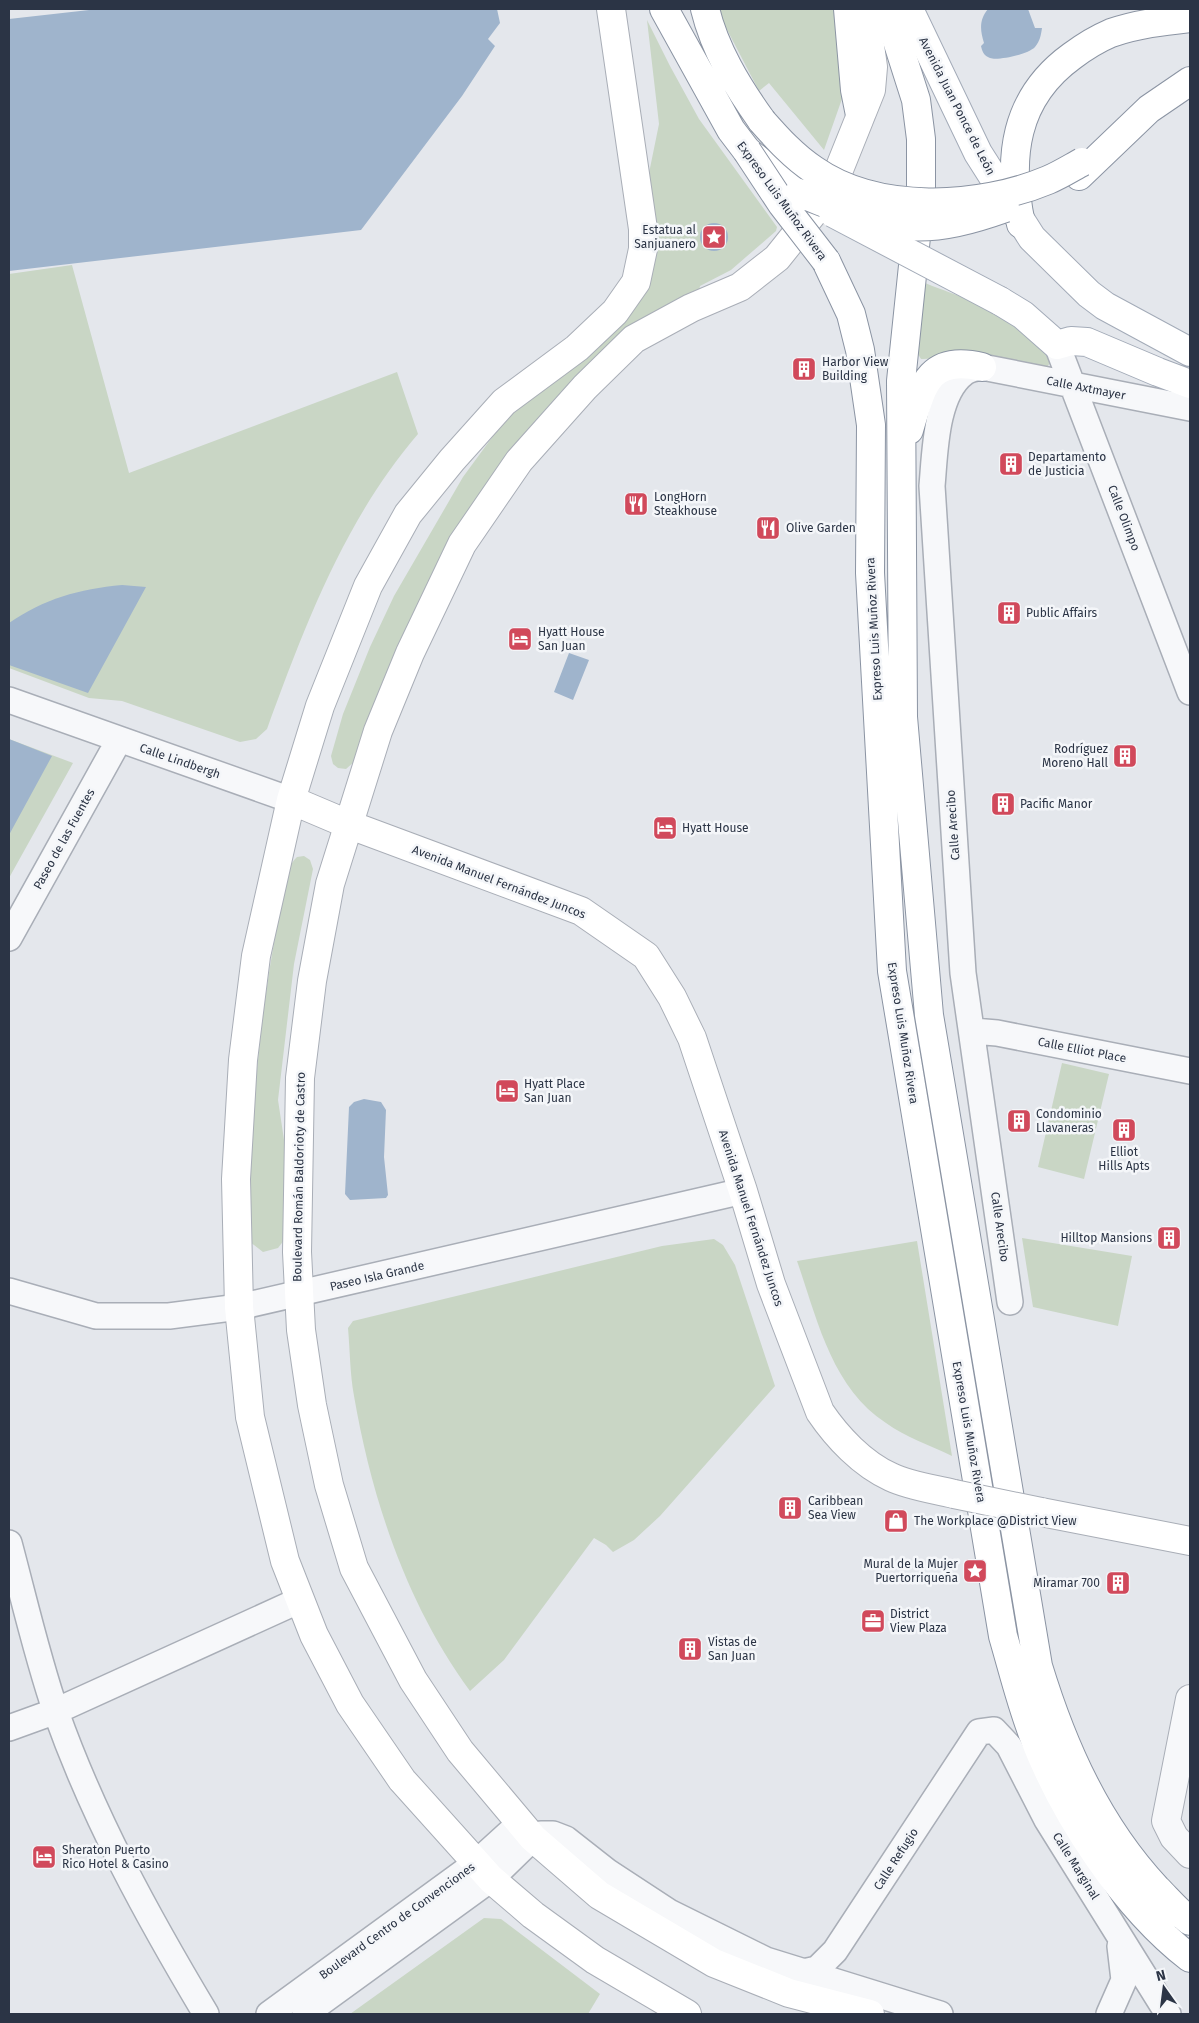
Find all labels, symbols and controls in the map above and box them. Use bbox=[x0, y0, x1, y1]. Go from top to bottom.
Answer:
street label: Avenida Juan Ponce de León bbox=[916, 35, 998, 177]
street label: Expreso Luis Muñoz Rivera bbox=[734, 139, 830, 263]
place label: Estatua al Sanjuanero bbox=[634, 223, 696, 251]
place icon: Estatua al Sanjuanero bbox=[701, 224, 727, 250]
place label: Harbor View Building bbox=[822, 355, 889, 383]
building icon: Harbor View Building bbox=[791, 356, 817, 382]
street label: Calle Axtmayer bbox=[1045, 373, 1127, 403]
place label: Departamento de Justicia bbox=[1028, 450, 1106, 478]
building icon: Departamento de Justicia bbox=[998, 451, 1024, 477]
street label: Calle Olimpo bbox=[1105, 483, 1143, 553]
place label: LongHorn Steakhouse bbox=[654, 490, 717, 518]
restaurant icon: LongHorn Steakhouse bbox=[623, 491, 649, 517]
restaurant icon: Olive Garden bbox=[755, 515, 781, 541]
place label: Olive Garden bbox=[786, 521, 856, 535]
street label: Expreso Luis Muñoz Rivera bbox=[863, 557, 885, 701]
building icon: Public Affairs bbox=[996, 600, 1022, 626]
place label: Public Affairs bbox=[1026, 606, 1098, 620]
place label: Hyatt House San Juan bbox=[538, 625, 605, 653]
hotel icon: Hyatt House San Juan bbox=[507, 626, 533, 652]
street label: Calle Lindbergh bbox=[138, 741, 222, 781]
place label: Rodríguez Moreno Hall bbox=[1042, 742, 1108, 770]
building icon: Rodríguez Moreno Hall bbox=[1112, 743, 1138, 769]
street label: Paseo de las Fuentes bbox=[31, 786, 98, 892]
street label: Calle Arecibo bbox=[944, 789, 962, 861]
building icon: Pacific Manor bbox=[990, 791, 1016, 817]
place label: Pacific Manor bbox=[1020, 797, 1093, 811]
hotel icon: Hyatt House bbox=[652, 815, 678, 841]
place label: Hyatt House bbox=[682, 821, 749, 835]
street label: Avenida Manuel Fernández Juncos bbox=[410, 842, 588, 922]
street label: Expreso Luis Muñoz Rivera bbox=[885, 961, 921, 1105]
street label: Calle Elliot Place bbox=[1037, 1035, 1127, 1065]
street label: Boulevard Román Baldorioty de Castro bbox=[290, 1072, 308, 1282]
place label: Hyatt Place San Juan bbox=[524, 1077, 585, 1105]
hotel icon: Hyatt Place San Juan bbox=[494, 1078, 520, 1104]
place label: Condominio Llavaneras bbox=[1036, 1107, 1102, 1135]
building icon: Condominio Llavaneras bbox=[1006, 1108, 1032, 1134]
building icon: Elliot Hills Apts bbox=[1111, 1117, 1137, 1143]
street label: Avenida Manuel Fernández Juncos bbox=[716, 1128, 786, 1308]
place label: Elliot Hills Apts bbox=[1098, 1145, 1150, 1173]
street label: Calle Arecibo bbox=[988, 1191, 1012, 1263]
building icon: Hilltop Mansions bbox=[1156, 1225, 1182, 1251]
place label: Hilltop Mansions bbox=[1060, 1231, 1152, 1245]
street label: Paseo Isla Grande bbox=[328, 1258, 426, 1294]
street label: Expreso Luis Muñoz Rivera bbox=[950, 1360, 988, 1504]
place label: Caribbean Sea View bbox=[808, 1494, 863, 1522]
building icon: Caribbean Sea View bbox=[777, 1495, 803, 1521]
shop icon: The Workplace @District View bbox=[883, 1508, 909, 1534]
place label: The Workplace @District View bbox=[914, 1514, 1077, 1528]
place label: Mural de la Mujer Puertorriqueña bbox=[863, 1557, 958, 1585]
place icon: Mural de la Mujer Puertorriqueña bbox=[962, 1558, 988, 1584]
building icon: Miramar 700 bbox=[1105, 1570, 1131, 1596]
place label: Miramar 700 bbox=[1033, 1576, 1100, 1590]
place label: District View Plaza bbox=[890, 1607, 947, 1635]
office icon: District View Plaza bbox=[860, 1608, 886, 1634]
place label: Vistas de San Juan bbox=[708, 1635, 757, 1663]
building icon: Vistas de San Juan bbox=[677, 1636, 703, 1662]
street label: Calle Refugio bbox=[871, 1825, 921, 1893]
street label: Calle Marginal bbox=[1050, 1830, 1102, 1903]
place label: Sheraton Puerto Rico Hotel & Casino bbox=[62, 1843, 169, 1871]
hotel icon: Sheraton Puerto Rico Hotel & Casino bbox=[31, 1844, 57, 1870]
street label: Boulevard Centro de Convenciones bbox=[316, 1860, 478, 1982]
north arrow bbox=[1139, 1963, 1189, 2013]
text: N bbox=[1154, 1966, 1168, 1985]

